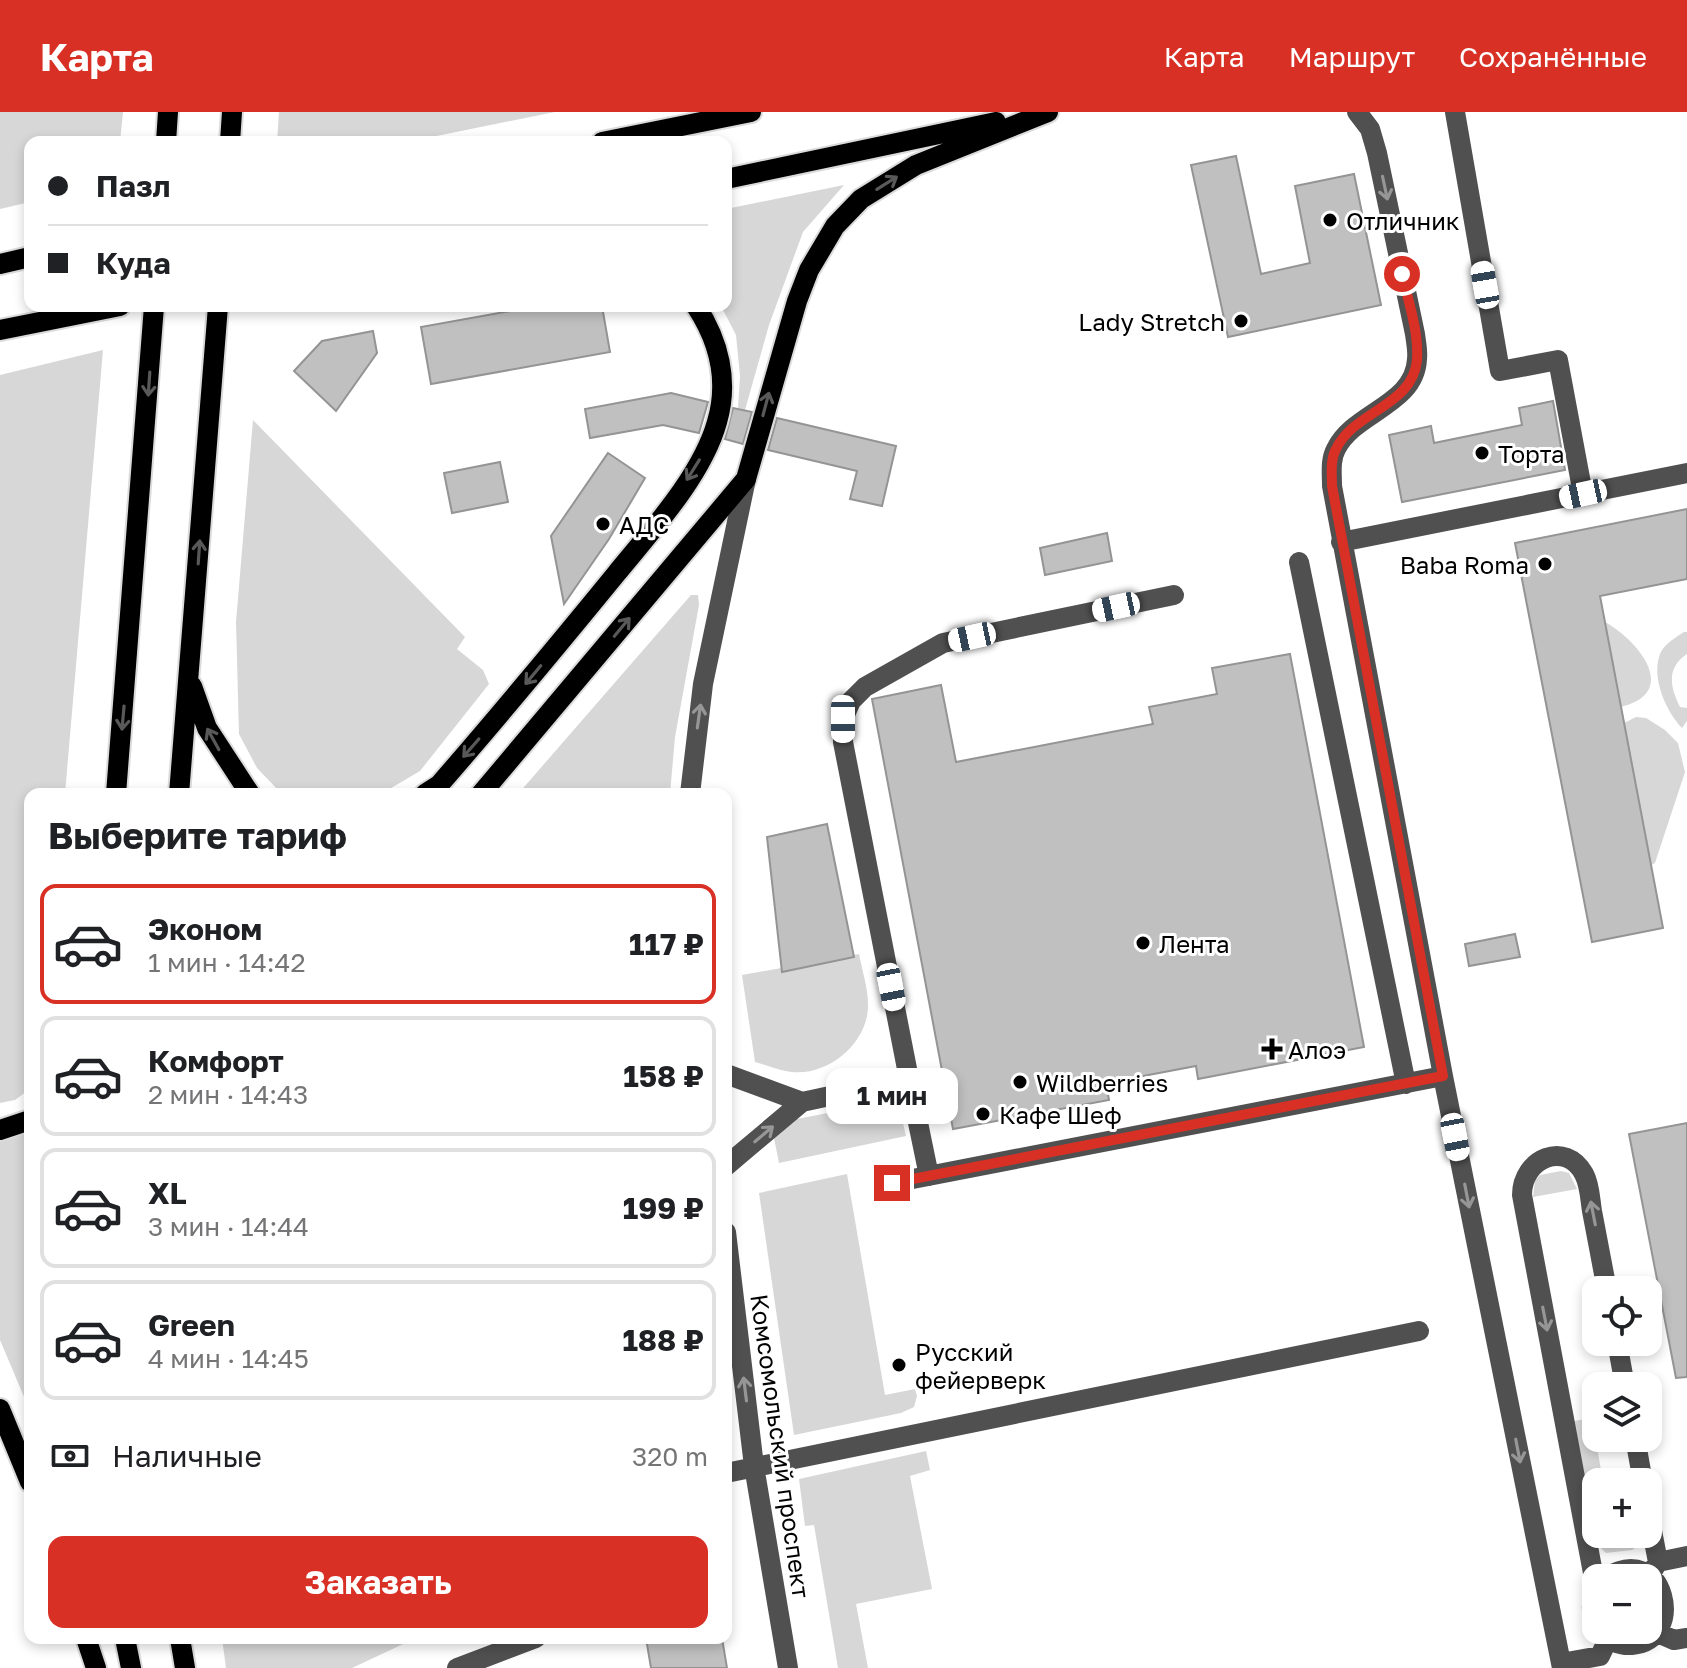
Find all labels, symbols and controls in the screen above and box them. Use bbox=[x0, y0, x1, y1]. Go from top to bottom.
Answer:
text: Карта bbox=[40, 34, 153, 79]
text: Карта bbox=[1164, 40, 1245, 73]
text: Маршрут bbox=[1289, 40, 1415, 73]
text: Сохранённые bbox=[1459, 40, 1647, 73]
text: Пазл bbox=[96, 168, 170, 204]
one-way arrow bbox=[875, 174, 898, 190]
one-way arrow bbox=[1378, 175, 1393, 200]
place label: Отличник bbox=[1346, 206, 1460, 235]
marker: Отличник bbox=[1321, 211, 1339, 229]
text: Куда bbox=[96, 245, 171, 281]
route start bbox=[1384, 256, 1420, 292]
car bbox=[1469, 259, 1501, 311]
place label: Lady Stretch bbox=[1078, 307, 1225, 336]
marker: Lady Stretch bbox=[1232, 312, 1250, 330]
one-way arrow bbox=[141, 370, 156, 397]
one-way arrow bbox=[759, 391, 774, 417]
place label: Торта bbox=[1498, 439, 1564, 468]
marker: Торта bbox=[1473, 444, 1491, 462]
one-way arrow bbox=[685, 458, 701, 481]
car bbox=[1557, 477, 1609, 511]
place label: АДС bbox=[619, 510, 669, 539]
marker: АДС bbox=[594, 515, 612, 533]
one-way arrow bbox=[192, 539, 207, 566]
place label: Baba Roma bbox=[1400, 550, 1529, 579]
marker: Baba Roma bbox=[1536, 555, 1554, 573]
car bbox=[1090, 590, 1142, 624]
one-way arrow bbox=[613, 618, 631, 638]
car bbox=[946, 620, 998, 654]
one-way arrow bbox=[524, 664, 542, 685]
car bbox=[831, 695, 855, 743]
one-way arrow bbox=[116, 704, 131, 730]
one-way arrow bbox=[691, 704, 706, 730]
one-way arrow bbox=[205, 728, 221, 751]
one-way arrow bbox=[462, 738, 480, 758]
text: Выберите тариф bbox=[48, 814, 347, 857]
icon: car bbox=[52, 908, 124, 980]
text: Эконом bbox=[148, 911, 262, 947]
text: 117 ₽ bbox=[629, 926, 704, 962]
place label: Лента bbox=[1159, 929, 1230, 958]
marker: Лента bbox=[1134, 934, 1152, 952]
text: 1 мин · 14:42 bbox=[148, 947, 306, 978]
car bbox=[875, 961, 907, 1013]
place label: Алоэ bbox=[1288, 1035, 1346, 1064]
icon: car bbox=[52, 1040, 124, 1112]
marker: Алоэ bbox=[1263, 1040, 1281, 1058]
text: Комфорт bbox=[148, 1043, 284, 1079]
text: 158 ₽ bbox=[623, 1058, 704, 1094]
callout: 1 мин bbox=[826, 1067, 958, 1123]
place label: Wildberries bbox=[1036, 1068, 1168, 1097]
marker: Wildberries bbox=[1011, 1073, 1029, 1091]
text: 2 мин · 14:43 bbox=[148, 1079, 308, 1110]
text: 1 мин bbox=[857, 1080, 927, 1111]
place label: Кафе Шеф bbox=[999, 1100, 1122, 1129]
marker: Кафе Шеф bbox=[974, 1105, 992, 1123]
car bbox=[1439, 1111, 1471, 1163]
one-way arrow bbox=[753, 1125, 774, 1143]
route end bbox=[874, 1165, 910, 1201]
icon: car bbox=[52, 1172, 124, 1244]
text: XL bbox=[148, 1175, 187, 1211]
one-way arrow bbox=[1460, 1182, 1475, 1208]
text: 199 ₽ bbox=[623, 1190, 704, 1226]
one-way arrow bbox=[1584, 1201, 1599, 1227]
text: 3 мин · 14:44 bbox=[148, 1211, 309, 1242]
map controls bbox=[1582, 1276, 1662, 1644]
button: locate bbox=[1582, 1276, 1662, 1356]
street label: Комсомольский проспект bbox=[745, 1292, 817, 1600]
icon: car bbox=[52, 1304, 124, 1376]
one-way arrow bbox=[1539, 1306, 1554, 1332]
text: Green bbox=[148, 1307, 235, 1343]
text: 188 ₽ bbox=[622, 1322, 704, 1358]
place label: Русский фейерверк bbox=[915, 1337, 1046, 1394]
text: 4 мин · 14:45 bbox=[148, 1343, 309, 1374]
marker: Русский фейерверк bbox=[890, 1356, 908, 1374]
button: layers bbox=[1582, 1372, 1662, 1452]
one-way arrow bbox=[737, 1376, 752, 1402]
icon: cash bbox=[48, 1434, 92, 1478]
one-way arrow bbox=[1511, 1437, 1526, 1463]
text: Наличные bbox=[112, 1438, 262, 1474]
text: 320 m bbox=[632, 1441, 708, 1472]
button: + bbox=[1582, 1468, 1662, 1548]
button: Заказать bbox=[48, 1536, 708, 1628]
button: − bbox=[1582, 1564, 1662, 1644]

